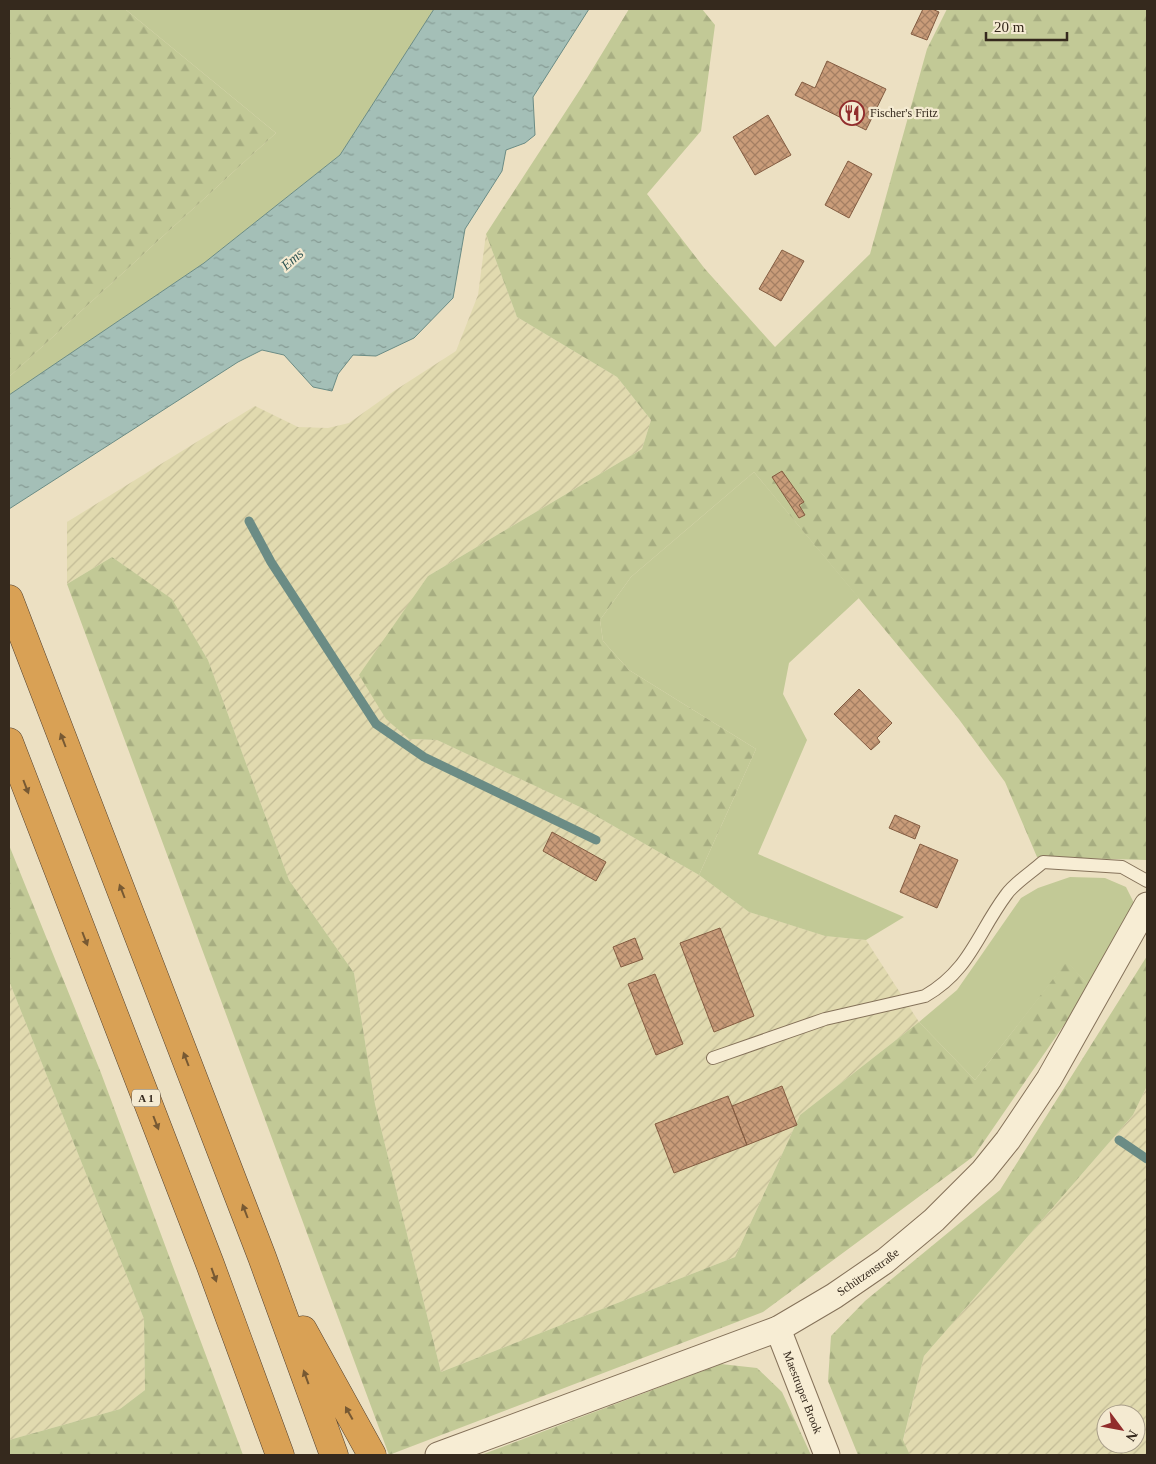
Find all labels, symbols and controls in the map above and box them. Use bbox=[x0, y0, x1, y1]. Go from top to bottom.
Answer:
scale bar bbox=[986, 10, 1067, 42]
text: 20 m bbox=[994, 19, 1025, 35]
restaurant icon: Fischer's Fritz bbox=[839, 100, 865, 126]
place label: Fischer's Fritz bbox=[870, 106, 938, 120]
water label: Ems bbox=[278, 245, 307, 274]
one-way arrow bbox=[59, 732, 67, 747]
one-way arrow bbox=[22, 780, 30, 795]
one-way arrow bbox=[117, 884, 125, 899]
one-way arrow bbox=[81, 932, 89, 947]
one-way arrow bbox=[182, 1052, 189, 1067]
road number: A 1 bbox=[132, 1090, 160, 1106]
one-way arrow bbox=[152, 1116, 160, 1131]
one-way arrow bbox=[240, 1204, 248, 1218]
street label: Schützenstraße bbox=[834, 1245, 902, 1299]
one-way arrow bbox=[210, 1268, 218, 1283]
street label: Maestruper Brook bbox=[780, 1349, 825, 1436]
one-way arrow bbox=[302, 1369, 309, 1384]
north arrow bbox=[1096, 1404, 1146, 1454]
one-way arrow bbox=[344, 1406, 353, 1419]
text: N bbox=[1123, 1427, 1141, 1444]

